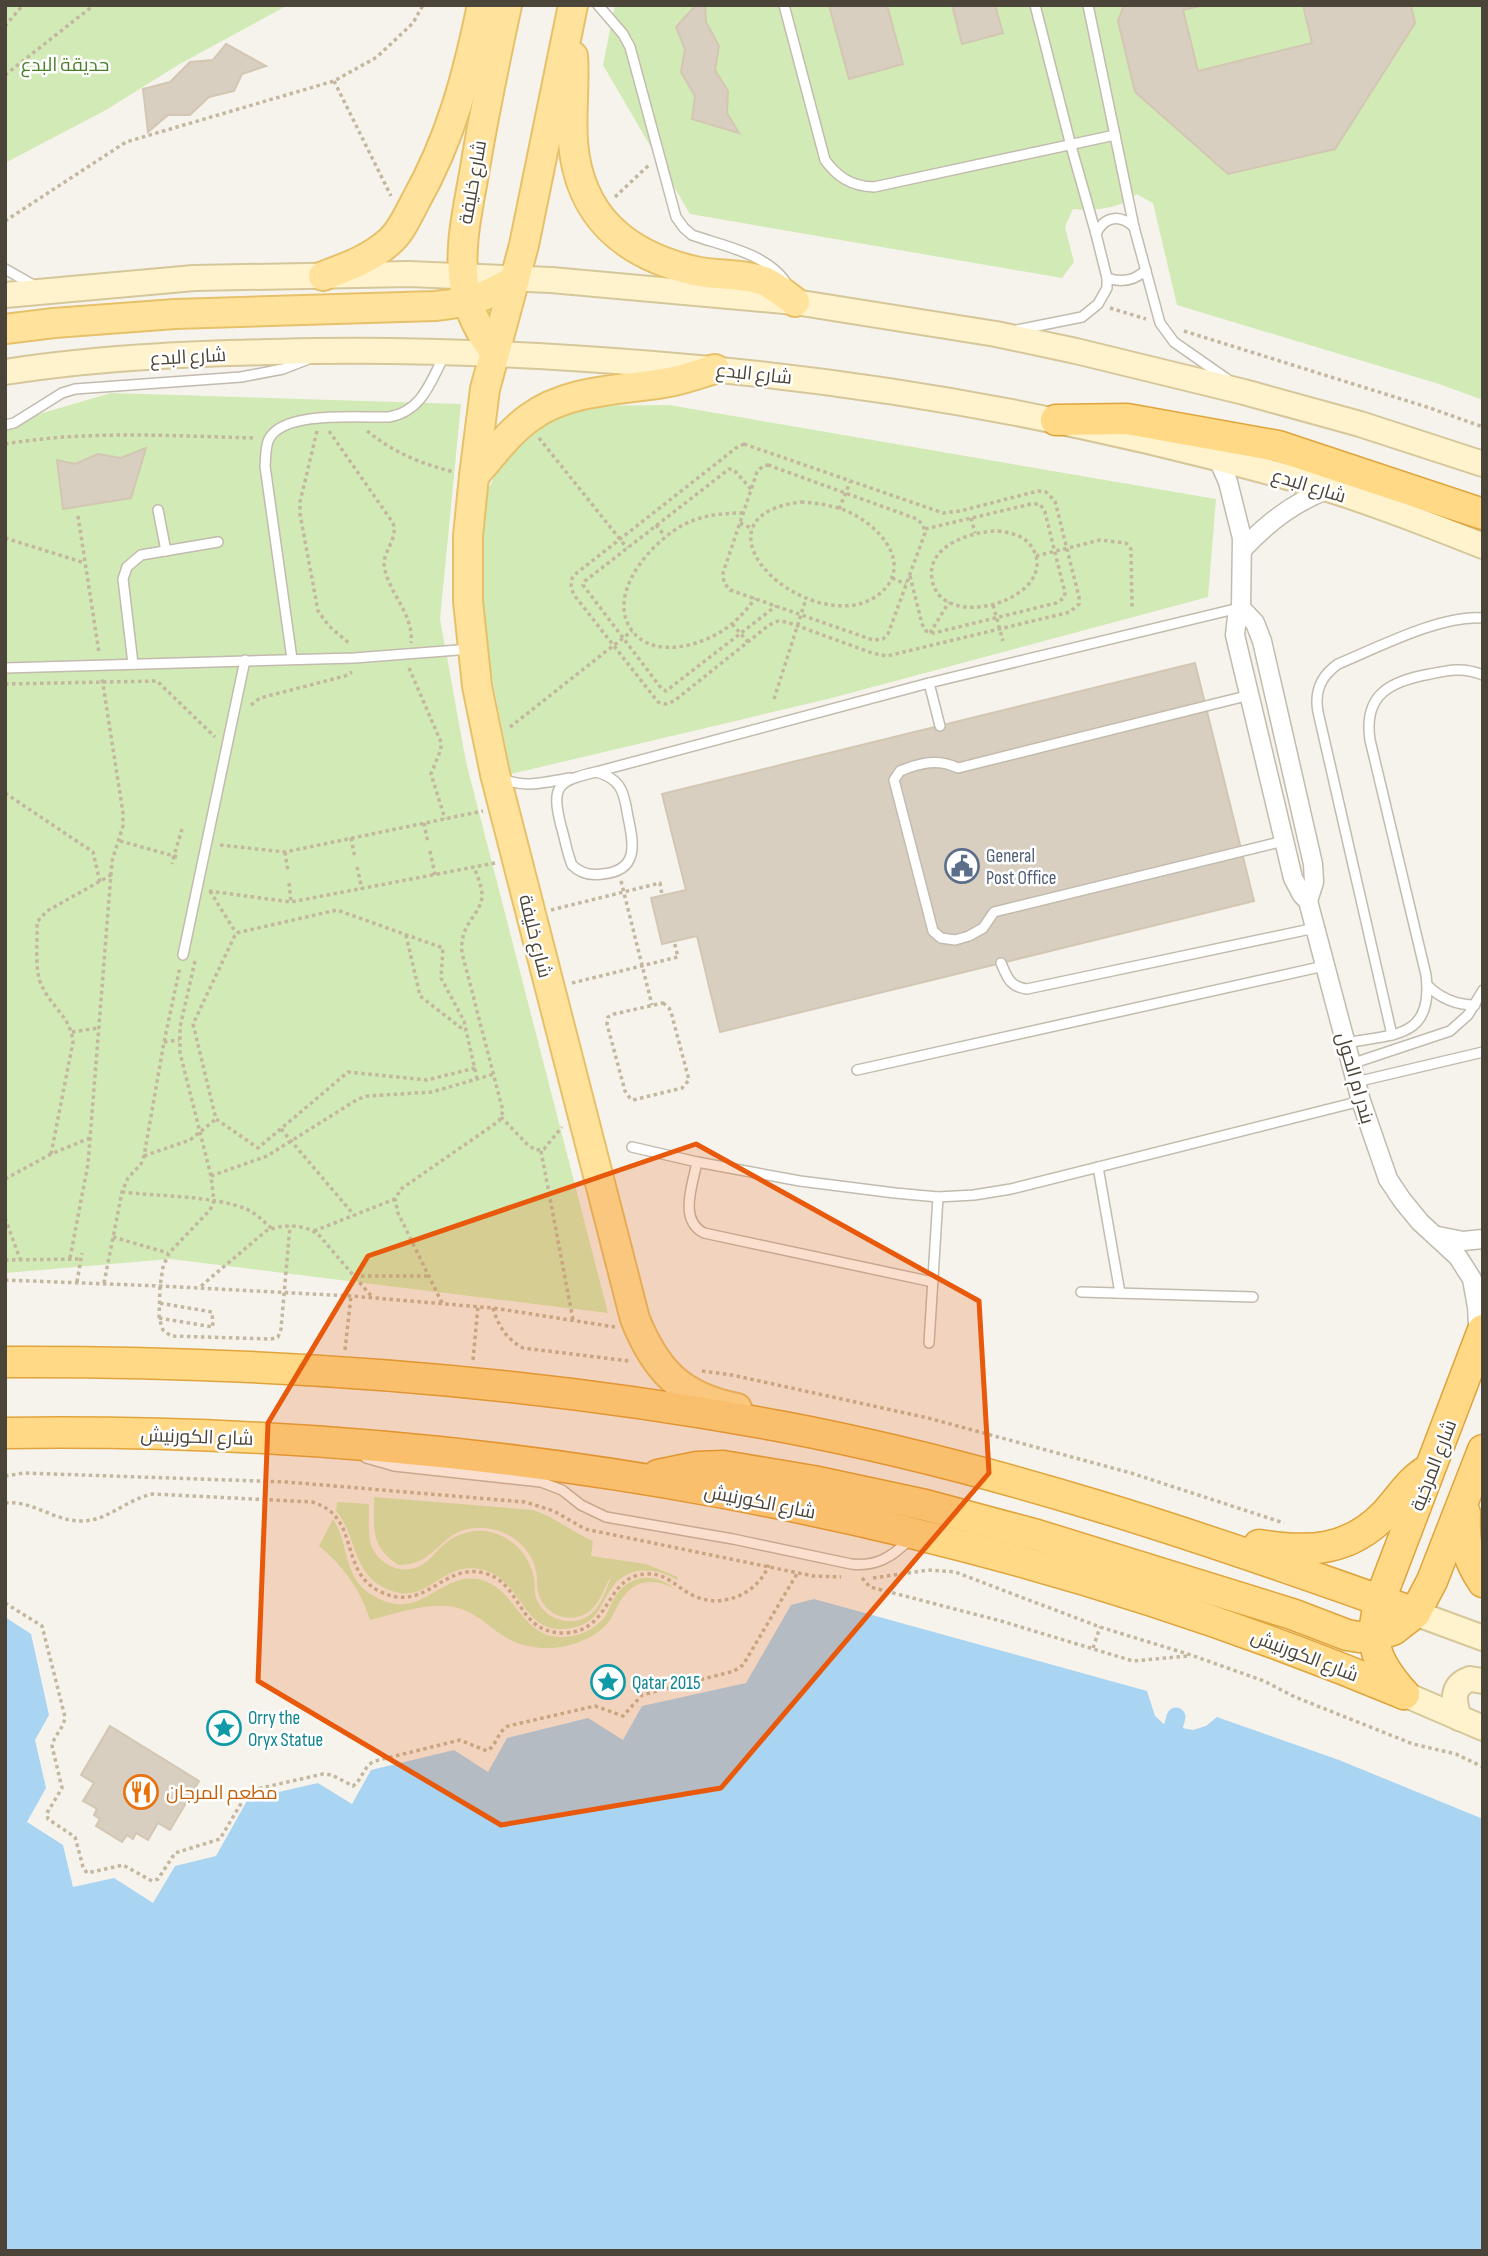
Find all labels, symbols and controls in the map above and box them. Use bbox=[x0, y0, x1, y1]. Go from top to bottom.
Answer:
park label: حديقة البدع bbox=[21, 54, 109, 78]
street label: شارع خليفة bbox=[455, 138, 493, 226]
street label: شارع البدع bbox=[149, 344, 227, 372]
street label: شارع البدع bbox=[715, 359, 793, 391]
street label: شارع البدع bbox=[1268, 464, 1348, 510]
place label: General Post Office bbox=[986, 845, 1057, 890]
public building icon: General Post Office bbox=[943, 847, 981, 885]
street label: شارع خليفة bbox=[512, 892, 556, 981]
street label: بندر ام الحول bbox=[1330, 1030, 1379, 1127]
street label: شارع المرخية bbox=[1406, 1417, 1463, 1515]
street label: شارع الكورنيش bbox=[140, 1424, 254, 1452]
street label: شارع الكورنيش bbox=[702, 1480, 817, 1526]
street label: شارع الكورنيش bbox=[1247, 1625, 1361, 1688]
place icon: Qatar 2015 bbox=[589, 1663, 627, 1701]
place label: Qatar 2015 bbox=[632, 1672, 701, 1695]
place label: Orry the Oryx Statue bbox=[248, 1707, 323, 1752]
place icon: Orry the Oryx Statue bbox=[205, 1709, 243, 1747]
restaurant icon: مطعم المرجان bbox=[122, 1773, 160, 1811]
place label: مطعم المرجان bbox=[166, 1782, 278, 1806]

